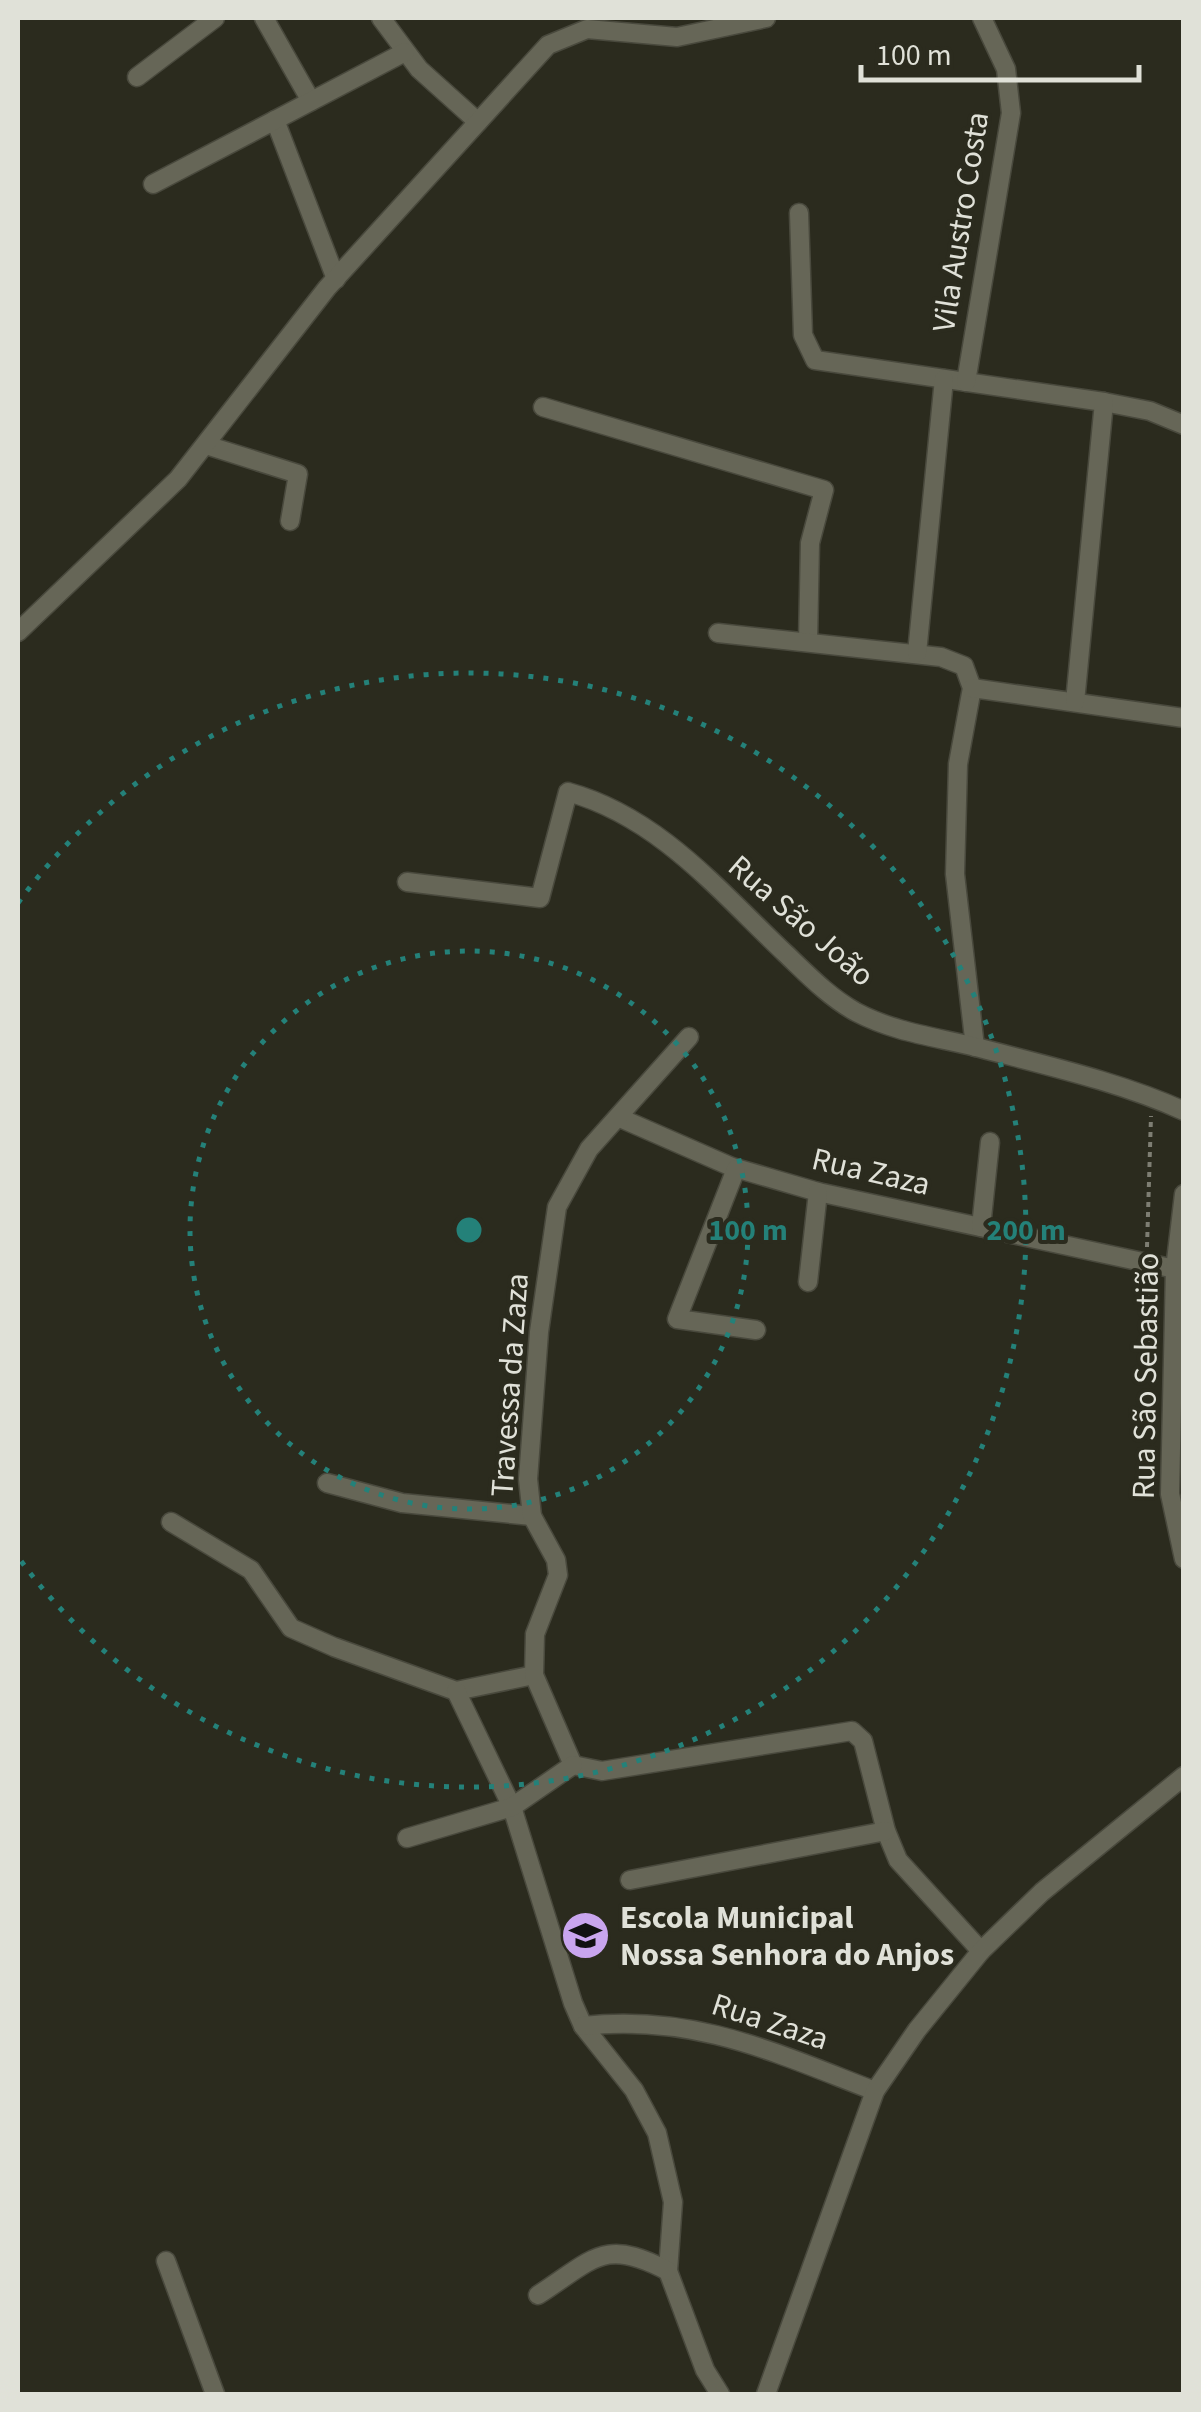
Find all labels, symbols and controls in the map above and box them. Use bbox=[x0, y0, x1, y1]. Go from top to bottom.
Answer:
scale bar bbox=[861, 20, 1138, 82]
text: 100 m bbox=[876, 34, 952, 77]
street label: Vila Austro Costa bbox=[921, 109, 1001, 335]
street label: Rua São João bbox=[718, 844, 884, 998]
street label: Rua Zaza bbox=[807, 1136, 935, 1208]
text: 100 m bbox=[708, 1209, 788, 1252]
text: 200 m bbox=[986, 1209, 1066, 1252]
centre of rings bbox=[451, 1212, 487, 1248]
street label: Rua São Sebastião bbox=[1121, 1252, 1171, 1500]
street label: Travessa da Zaza bbox=[479, 1271, 541, 1499]
place label: Escola Municipal Nossa Senhora do Anjos bbox=[620, 1895, 954, 1978]
school or university icon: Escola Municipal Nossa Senhora do Anjos bbox=[559, 1910, 611, 1962]
street label: Rua Zaza bbox=[706, 1982, 834, 2062]

